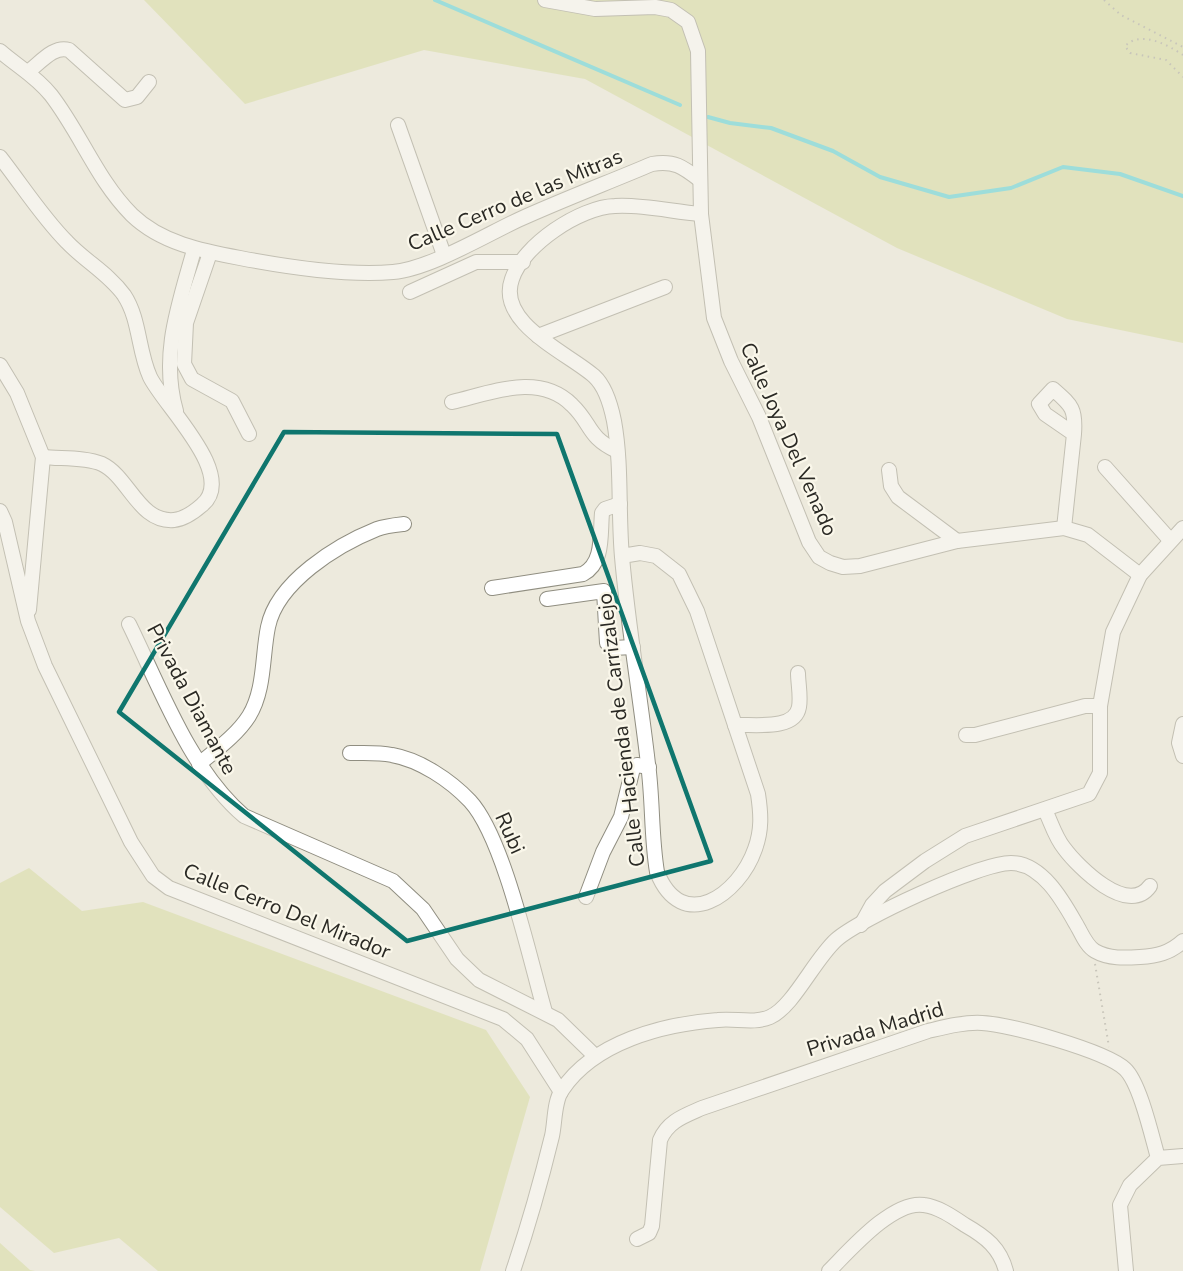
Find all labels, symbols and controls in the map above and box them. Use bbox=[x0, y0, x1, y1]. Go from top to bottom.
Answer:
street label: Calle Cerro de las Mitras bbox=[403, 142, 627, 258]
street label: Calle Joya Del Venado bbox=[734, 338, 844, 540]
street label: Calle Hacienda de Carrizalejo bbox=[590, 591, 652, 869]
street label: Privada Diamante bbox=[140, 619, 244, 779]
street label: Rubi bbox=[488, 808, 532, 858]
street label: Calle Cerro Del Mirador bbox=[179, 857, 395, 966]
street label: Privada Madrid bbox=[803, 995, 947, 1063]

